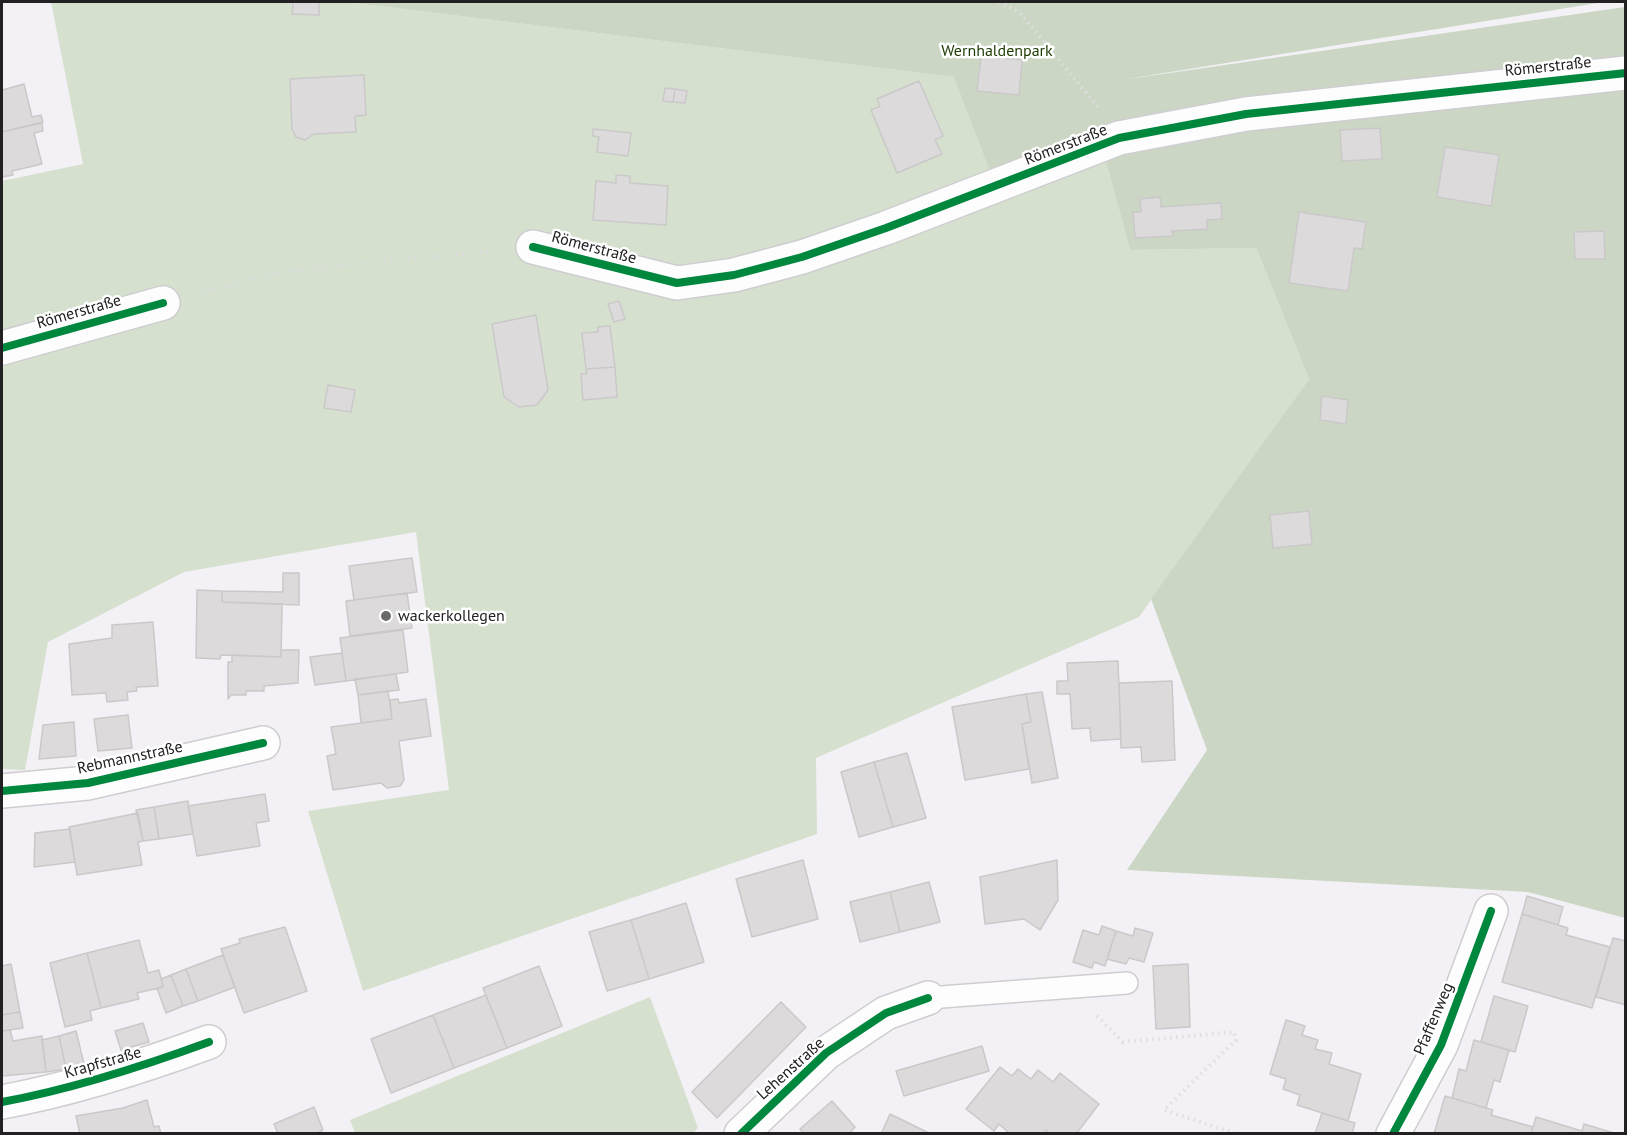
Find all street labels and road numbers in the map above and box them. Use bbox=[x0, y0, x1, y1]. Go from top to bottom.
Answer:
street label: Römerstraße bbox=[1504, 53, 1592, 81]
street label: Römerstraße bbox=[1022, 120, 1110, 170]
street label: Römerstraße bbox=[549, 227, 639, 269]
street label: Römerstraße bbox=[35, 291, 123, 333]
street label: Rebmannstraße bbox=[76, 737, 184, 779]
street label: Pfaffenweg bbox=[1410, 980, 1458, 1058]
street label: Lehenstraße bbox=[753, 1034, 829, 1104]
street label: Krapfstraße bbox=[62, 1043, 144, 1083]

